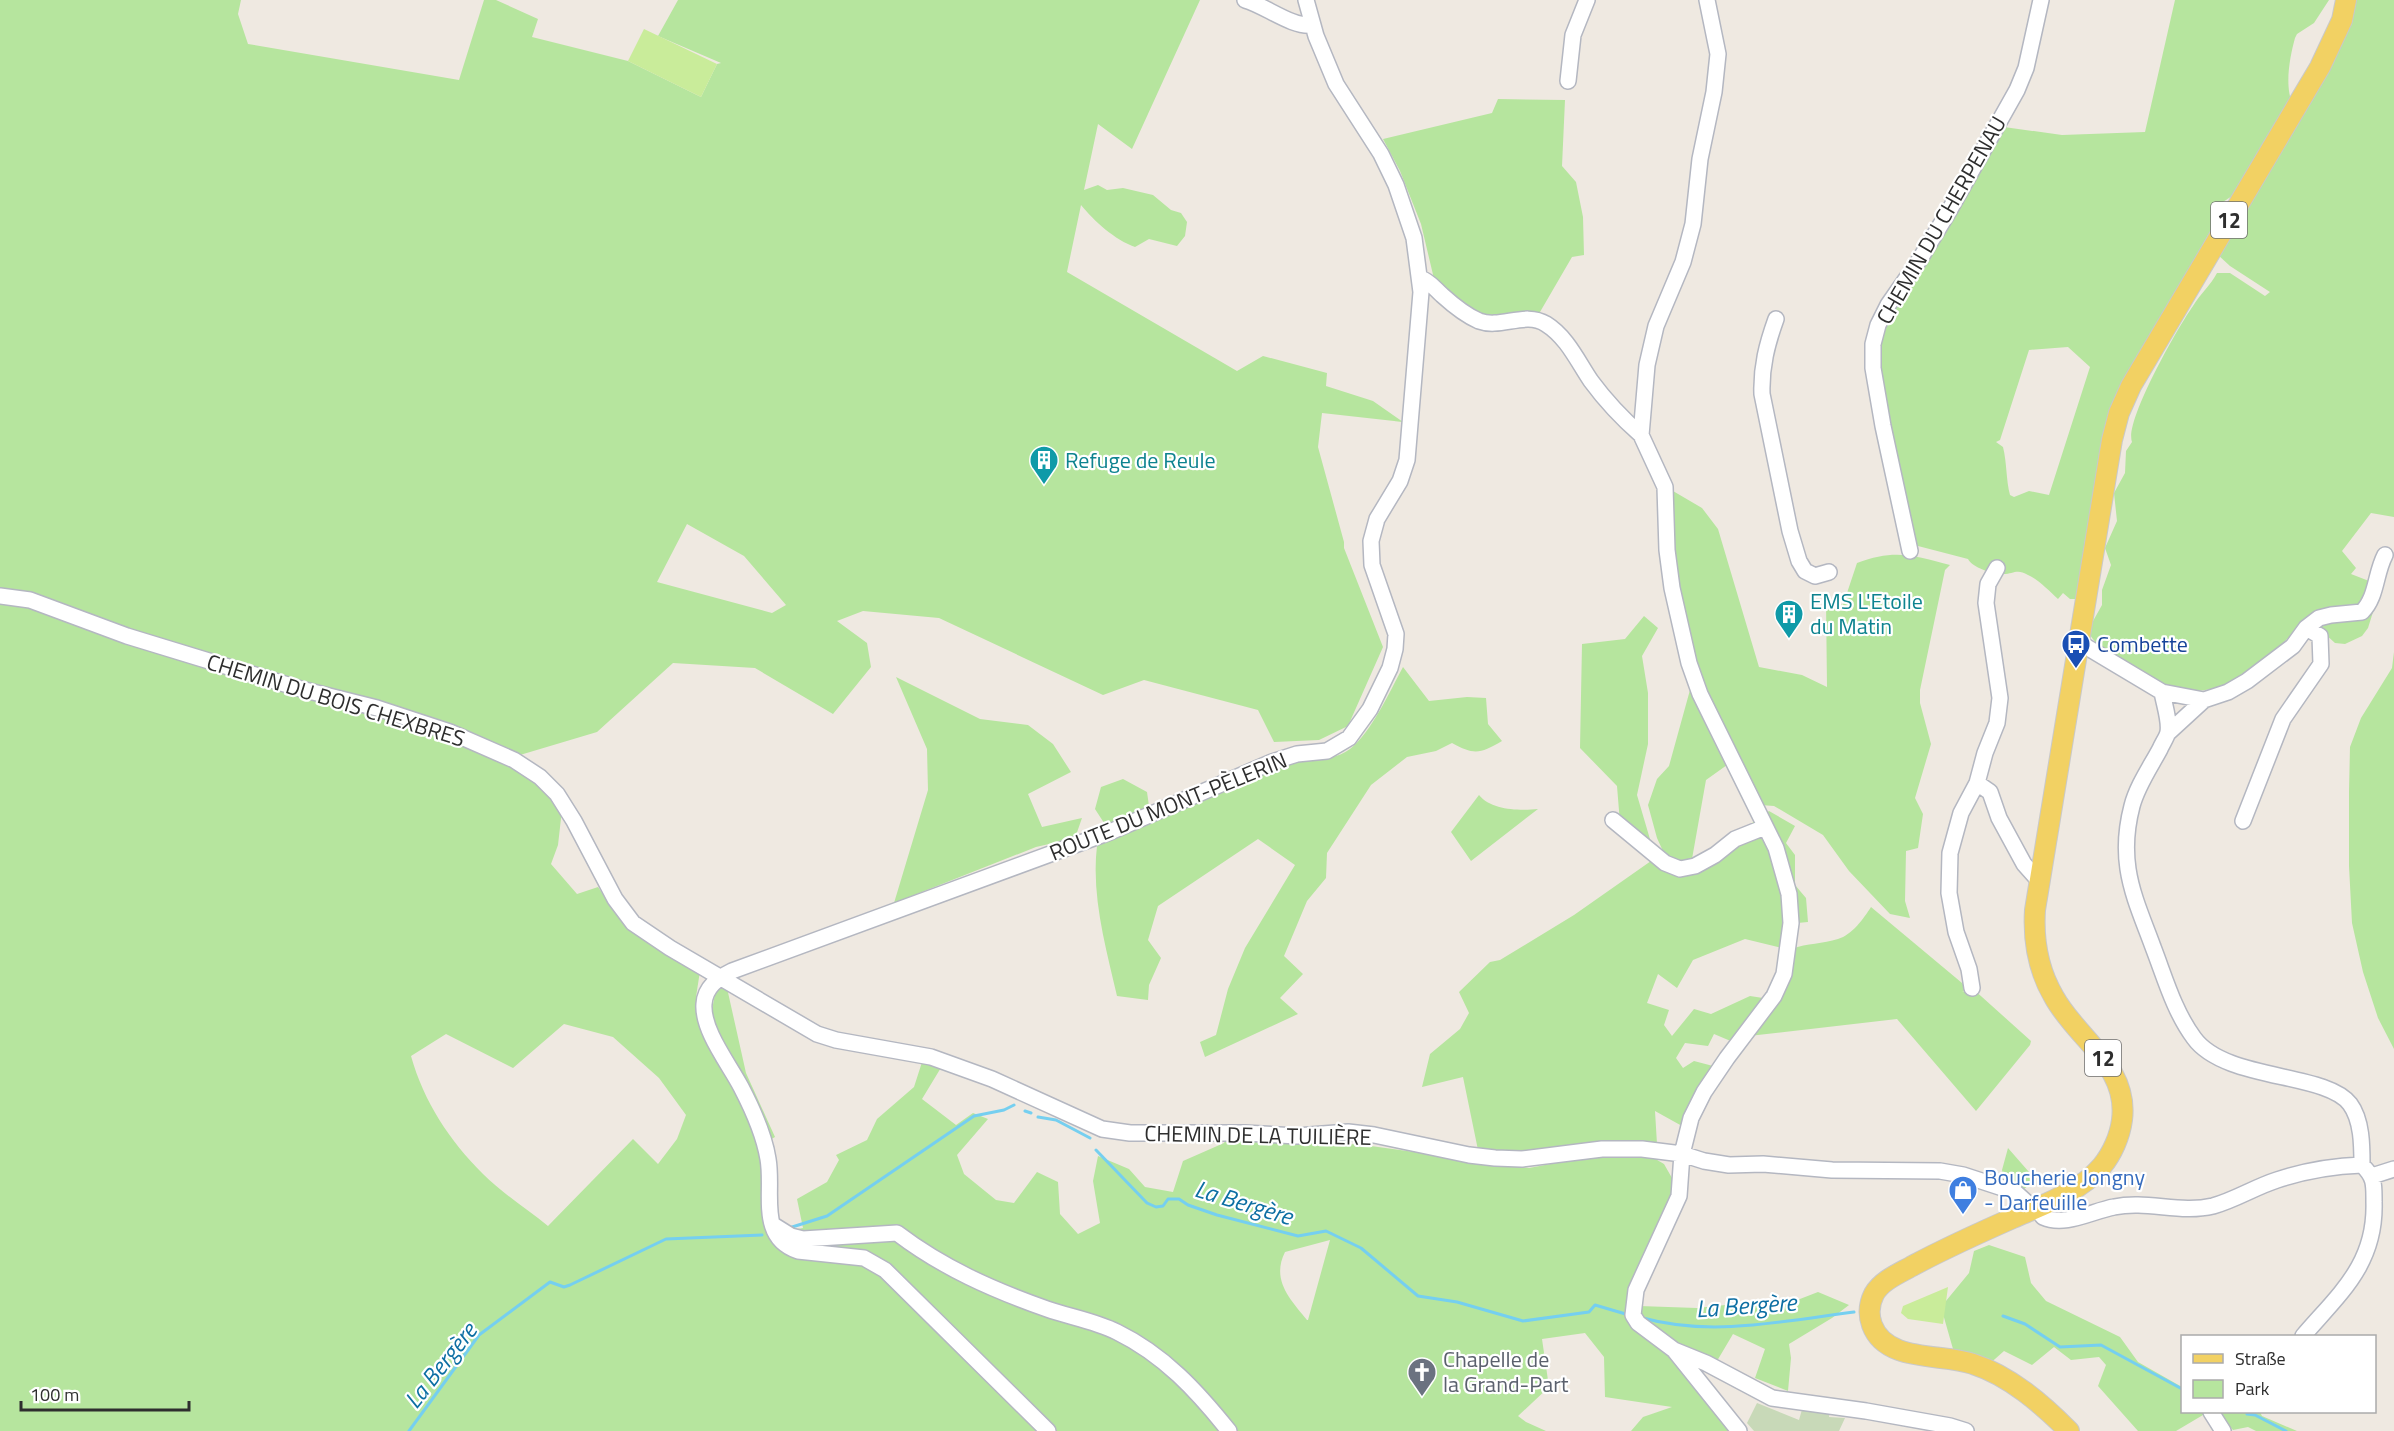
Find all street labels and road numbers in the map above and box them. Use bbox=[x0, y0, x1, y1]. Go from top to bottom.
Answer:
street label: CHEMIN DU CHERPENAU bbox=[1867, 110, 2015, 330]
road number: 12 bbox=[2211, 202, 2247, 238]
street label: CHEMIN DU BOIS CHEXBRES bbox=[203, 645, 469, 755]
street label: ROUTE DU MONT-PÈLERIN bbox=[1044, 743, 1292, 869]
road number: 12 bbox=[2085, 1040, 2121, 1076]
street label: CHEMIN DE LA TUILIÈRE bbox=[1144, 1116, 1372, 1154]

